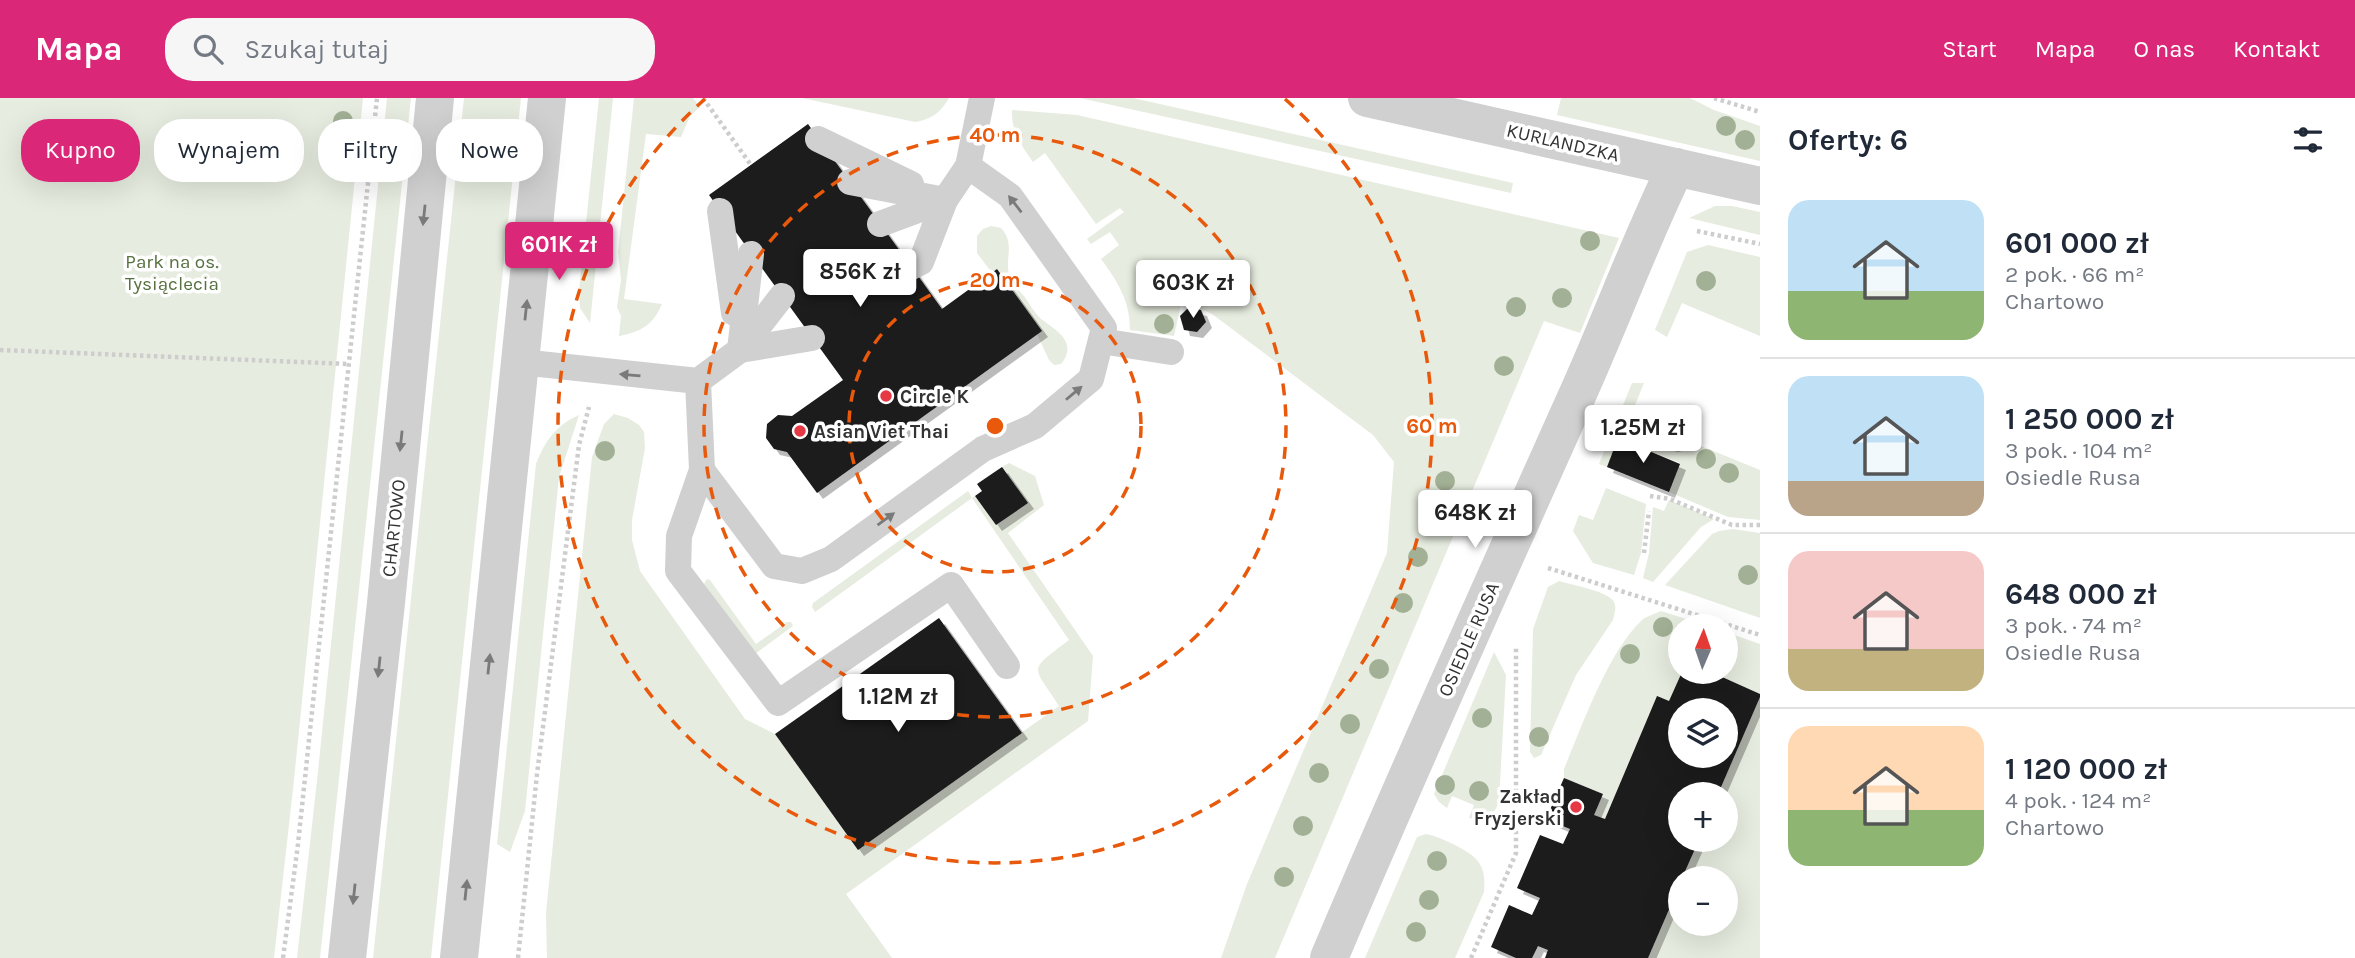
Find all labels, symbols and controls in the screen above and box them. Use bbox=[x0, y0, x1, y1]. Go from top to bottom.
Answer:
search box bbox=[165, 18, 655, 81]
text: Mapa bbox=[35, 30, 123, 68]
icon: search bbox=[189, 30, 227, 68]
text: Szukaj tutaj bbox=[245, 34, 389, 65]
text: Start bbox=[1942, 35, 1997, 63]
text: Mapa bbox=[2035, 35, 2096, 63]
text: O nas bbox=[2134, 35, 2195, 63]
text: Kontakt bbox=[2233, 35, 2320, 63]
chip: Kupno bbox=[21, 119, 140, 182]
chip: Wynajem bbox=[154, 119, 304, 182]
chip: Filtry bbox=[318, 119, 422, 182]
chip: Nowe bbox=[436, 119, 543, 182]
street label: KURLANDZKA bbox=[1504, 119, 1621, 167]
icon: filters bbox=[2289, 121, 2327, 159]
text: Oferty: 6 bbox=[1788, 122, 1908, 158]
text: 40 m bbox=[969, 123, 1021, 147]
one-way arrow bbox=[1008, 196, 1023, 214]
one-way arrow bbox=[418, 204, 429, 226]
pin: 601K zł bbox=[494, 222, 624, 282]
text: 601 000 zł bbox=[2005, 225, 2149, 261]
icon: home bbox=[1844, 228, 1928, 312]
text: 601K zł bbox=[521, 231, 597, 258]
pin: 856K zł bbox=[795, 250, 925, 309]
park label: Park na os. Tysiąclecia bbox=[125, 251, 219, 295]
text: 856K zł bbox=[819, 258, 901, 285]
pin: 603K zł bbox=[1128, 260, 1258, 320]
text: 2 pok. · 66 m² bbox=[2005, 261, 2144, 288]
text: 20 m bbox=[969, 268, 1021, 292]
text: 603K zł bbox=[1152, 269, 1234, 296]
text: Chartowo bbox=[2005, 288, 2104, 315]
one-way arrow bbox=[521, 299, 532, 321]
one-way arrow bbox=[619, 369, 641, 380]
one-way arrow bbox=[1065, 385, 1083, 401]
place label: Circle K bbox=[900, 386, 969, 408]
marker: Circle K bbox=[878, 388, 894, 404]
text: 1 250 000 zł bbox=[2005, 401, 2174, 437]
icon: home bbox=[1844, 404, 1928, 488]
pin: 1.25M zł bbox=[1571, 406, 1715, 465]
centre of rings bbox=[983, 414, 1007, 438]
text: 60 m bbox=[1406, 414, 1458, 438]
text: 1.25M zł bbox=[1601, 414, 1685, 441]
place label: Asian Viet Thai bbox=[814, 421, 949, 443]
marker: Asian Viet Thai bbox=[792, 423, 808, 439]
one-way arrow bbox=[396, 430, 407, 452]
text: 3 pok. · 104 m² bbox=[2005, 437, 2152, 464]
text: Osiedle Rusa bbox=[2005, 464, 2141, 491]
street label: CHARTOWO bbox=[378, 478, 410, 578]
pin: 648K zł bbox=[1410, 490, 1540, 550]
text: 648K zł bbox=[1434, 499, 1516, 526]
one-way arrow bbox=[877, 512, 895, 526]
text: 648 000 zł bbox=[2005, 576, 2157, 612]
street label: OSIEDLE RUSA bbox=[1434, 579, 1504, 700]
icon: home bbox=[1844, 579, 1928, 663]
text: 3 pok. · 74 m² bbox=[2005, 612, 2142, 639]
north arrow bbox=[1668, 614, 1738, 684]
map controls bbox=[1668, 614, 1738, 936]
text: Osiedle Rusa bbox=[2005, 639, 2141, 666]
one-way arrow bbox=[484, 653, 495, 675]
one-way arrow bbox=[373, 657, 384, 679]
pin: 1.12M zł bbox=[826, 674, 970, 734]
text: 1.12M zł bbox=[858, 683, 938, 710]
button: layers bbox=[1668, 698, 1738, 768]
text: 1 120 000 zł bbox=[2005, 751, 2167, 787]
icon: home bbox=[1844, 754, 1928, 838]
button: + bbox=[1668, 782, 1738, 852]
place label: Zakład Fryzjerski bbox=[1474, 786, 1562, 830]
text: 4 pok. · 124 m² bbox=[2005, 787, 2151, 814]
marker: Zakład Fryzjerski bbox=[1568, 799, 1584, 815]
text: Chartowo bbox=[2005, 814, 2104, 841]
button: − bbox=[1668, 866, 1738, 936]
one-way arrow bbox=[461, 879, 472, 901]
one-way arrow bbox=[349, 883, 360, 905]

